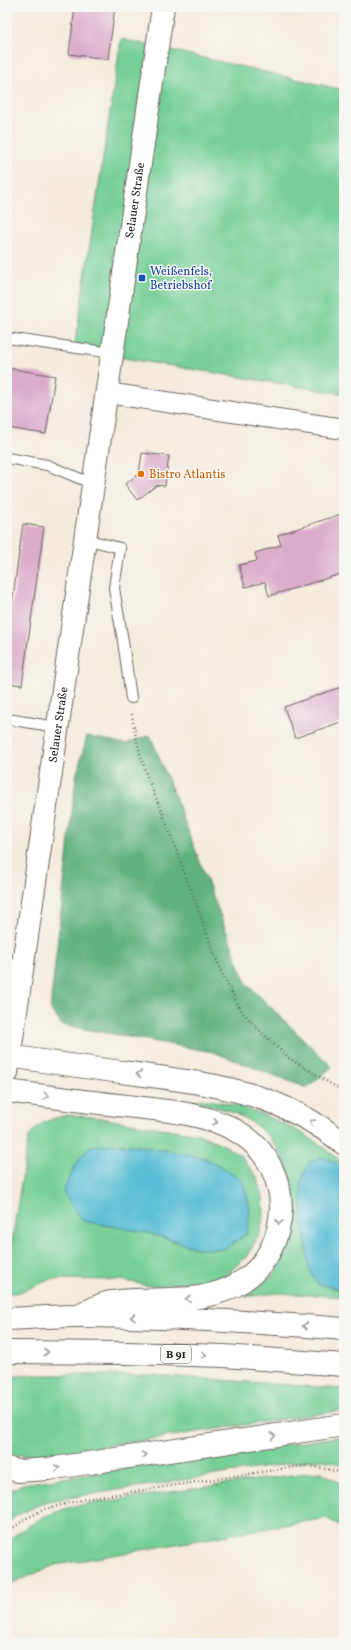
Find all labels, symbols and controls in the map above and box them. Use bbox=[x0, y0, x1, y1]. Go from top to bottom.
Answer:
street label: Selauer Straße bbox=[122, 161, 149, 239]
place label: Weißenfels, Betriebshof bbox=[150, 264, 213, 294]
marker: Weißenfels, Betriebshof bbox=[137, 273, 147, 283]
place label: Bistro Atlantis bbox=[149, 467, 225, 483]
marker: Bistro Atlantis bbox=[136, 469, 146, 479]
street label: Selauer Straße bbox=[45, 686, 72, 764]
one-way arrow bbox=[136, 1070, 142, 1079]
one-way arrow bbox=[43, 1091, 49, 1100]
one-way arrow bbox=[212, 1117, 219, 1126]
one-way arrow bbox=[309, 1120, 316, 1127]
one-way arrow bbox=[275, 1219, 284, 1225]
one-way arrow bbox=[185, 1294, 191, 1303]
one-way arrow bbox=[130, 1313, 136, 1321]
one-way arrow bbox=[302, 1321, 308, 1330]
road number: B 91 bbox=[161, 1345, 191, 1363]
one-way arrow bbox=[43, 1348, 49, 1356]
one-way arrow bbox=[201, 1351, 207, 1359]
one-way arrow bbox=[270, 1432, 276, 1441]
one-way arrow bbox=[141, 1451, 147, 1460]
one-way arrow bbox=[54, 1464, 60, 1473]

